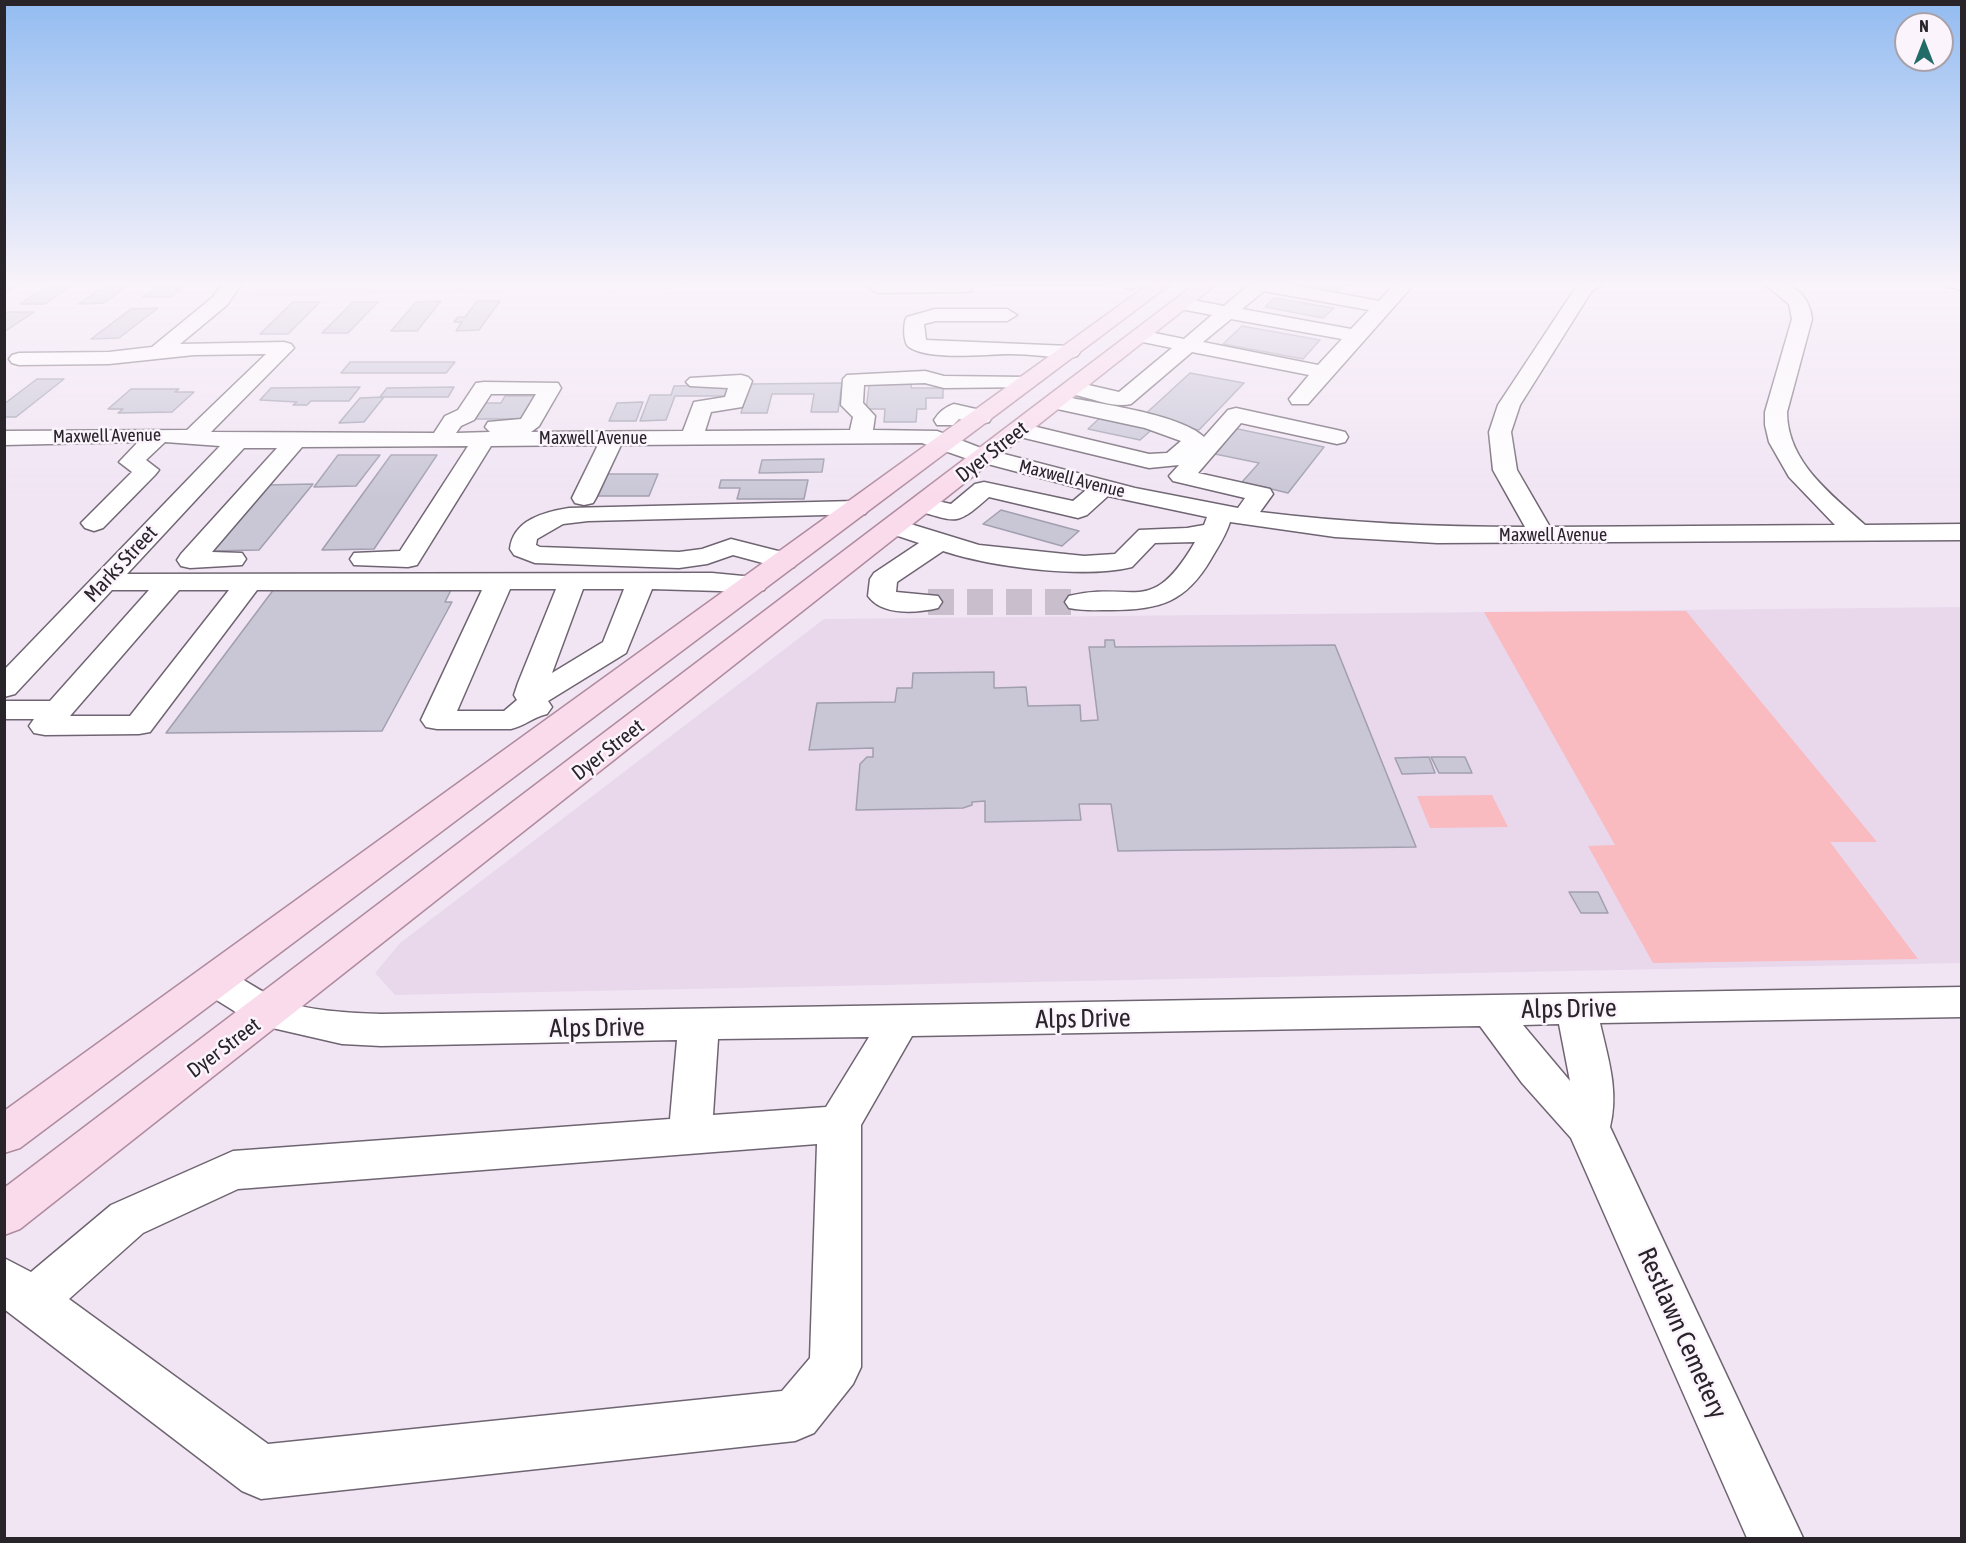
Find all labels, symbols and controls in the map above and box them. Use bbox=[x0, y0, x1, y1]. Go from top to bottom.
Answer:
north arrow bbox=[1894, 12, 1954, 72]
text: N bbox=[1919, 17, 1929, 35]
street label: Dyer Street bbox=[951, 416, 1033, 488]
street label: Maxwell Avenue bbox=[53, 424, 161, 448]
street label: Maxwell Avenue bbox=[539, 427, 647, 449]
street label: Maxwell Avenue bbox=[1017, 455, 1127, 503]
street label: Marks Street bbox=[79, 520, 163, 608]
street label: Maxwell Avenue bbox=[1499, 524, 1607, 546]
street label: Dyer Street bbox=[567, 714, 649, 786]
street label: Alps Drive bbox=[1521, 993, 1617, 1025]
street label: Alps Drive bbox=[1035, 1003, 1131, 1035]
street label: Dyer Street bbox=[183, 1012, 265, 1084]
street label: Alps Drive bbox=[549, 1012, 645, 1044]
street label: Restlawn Cemetery bbox=[1630, 1243, 1734, 1423]

